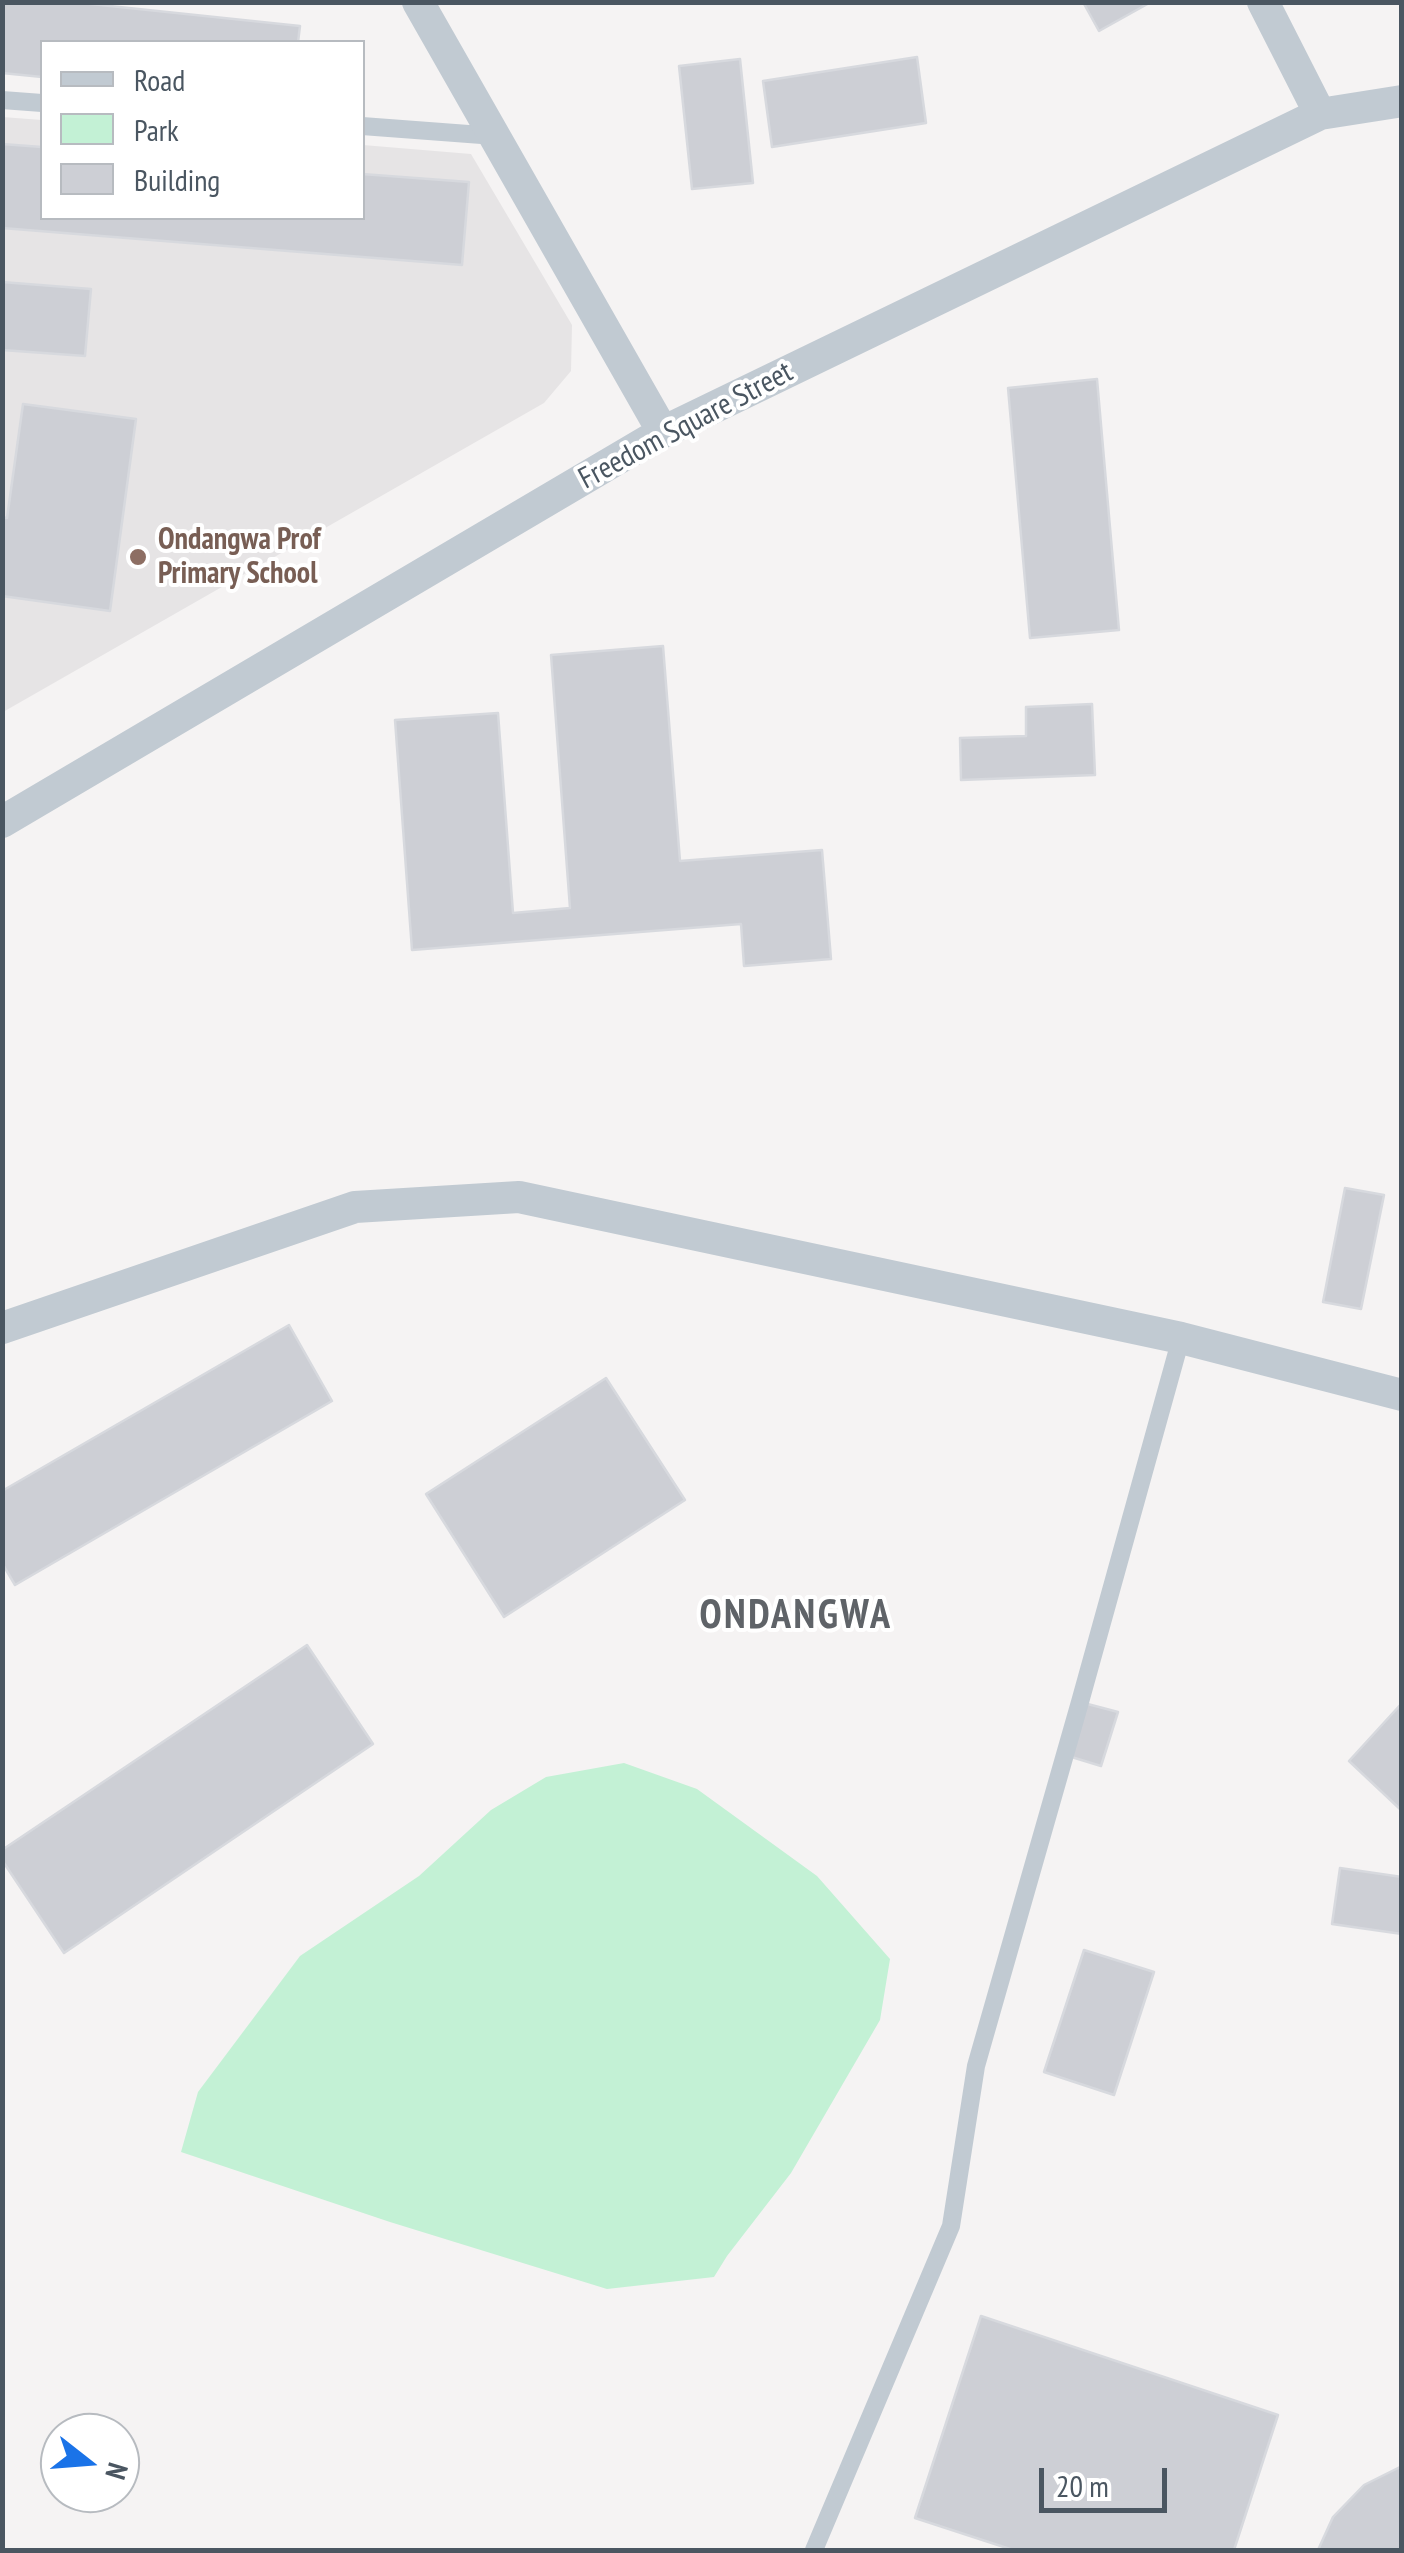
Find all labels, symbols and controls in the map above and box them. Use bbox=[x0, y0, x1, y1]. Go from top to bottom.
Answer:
legend bbox=[40, 40, 365, 220]
text: Road bbox=[134, 60, 185, 99]
text: Park bbox=[134, 110, 179, 149]
text: Building bbox=[134, 160, 220, 199]
street label: Freedom Square Street bbox=[573, 355, 799, 497]
place label: Ondangwa Prof Primary School bbox=[158, 522, 320, 592]
marker: Ondangwa Prof Primary School bbox=[127, 546, 149, 568]
district label: ONDANGWA bbox=[700, 1593, 892, 1641]
north arrow bbox=[40, 2413, 140, 2513]
scale bar bbox=[1044, 2448, 1172, 2510]
text: N bbox=[97, 2459, 137, 2484]
text: 20 m bbox=[1056, 2466, 1109, 2505]

